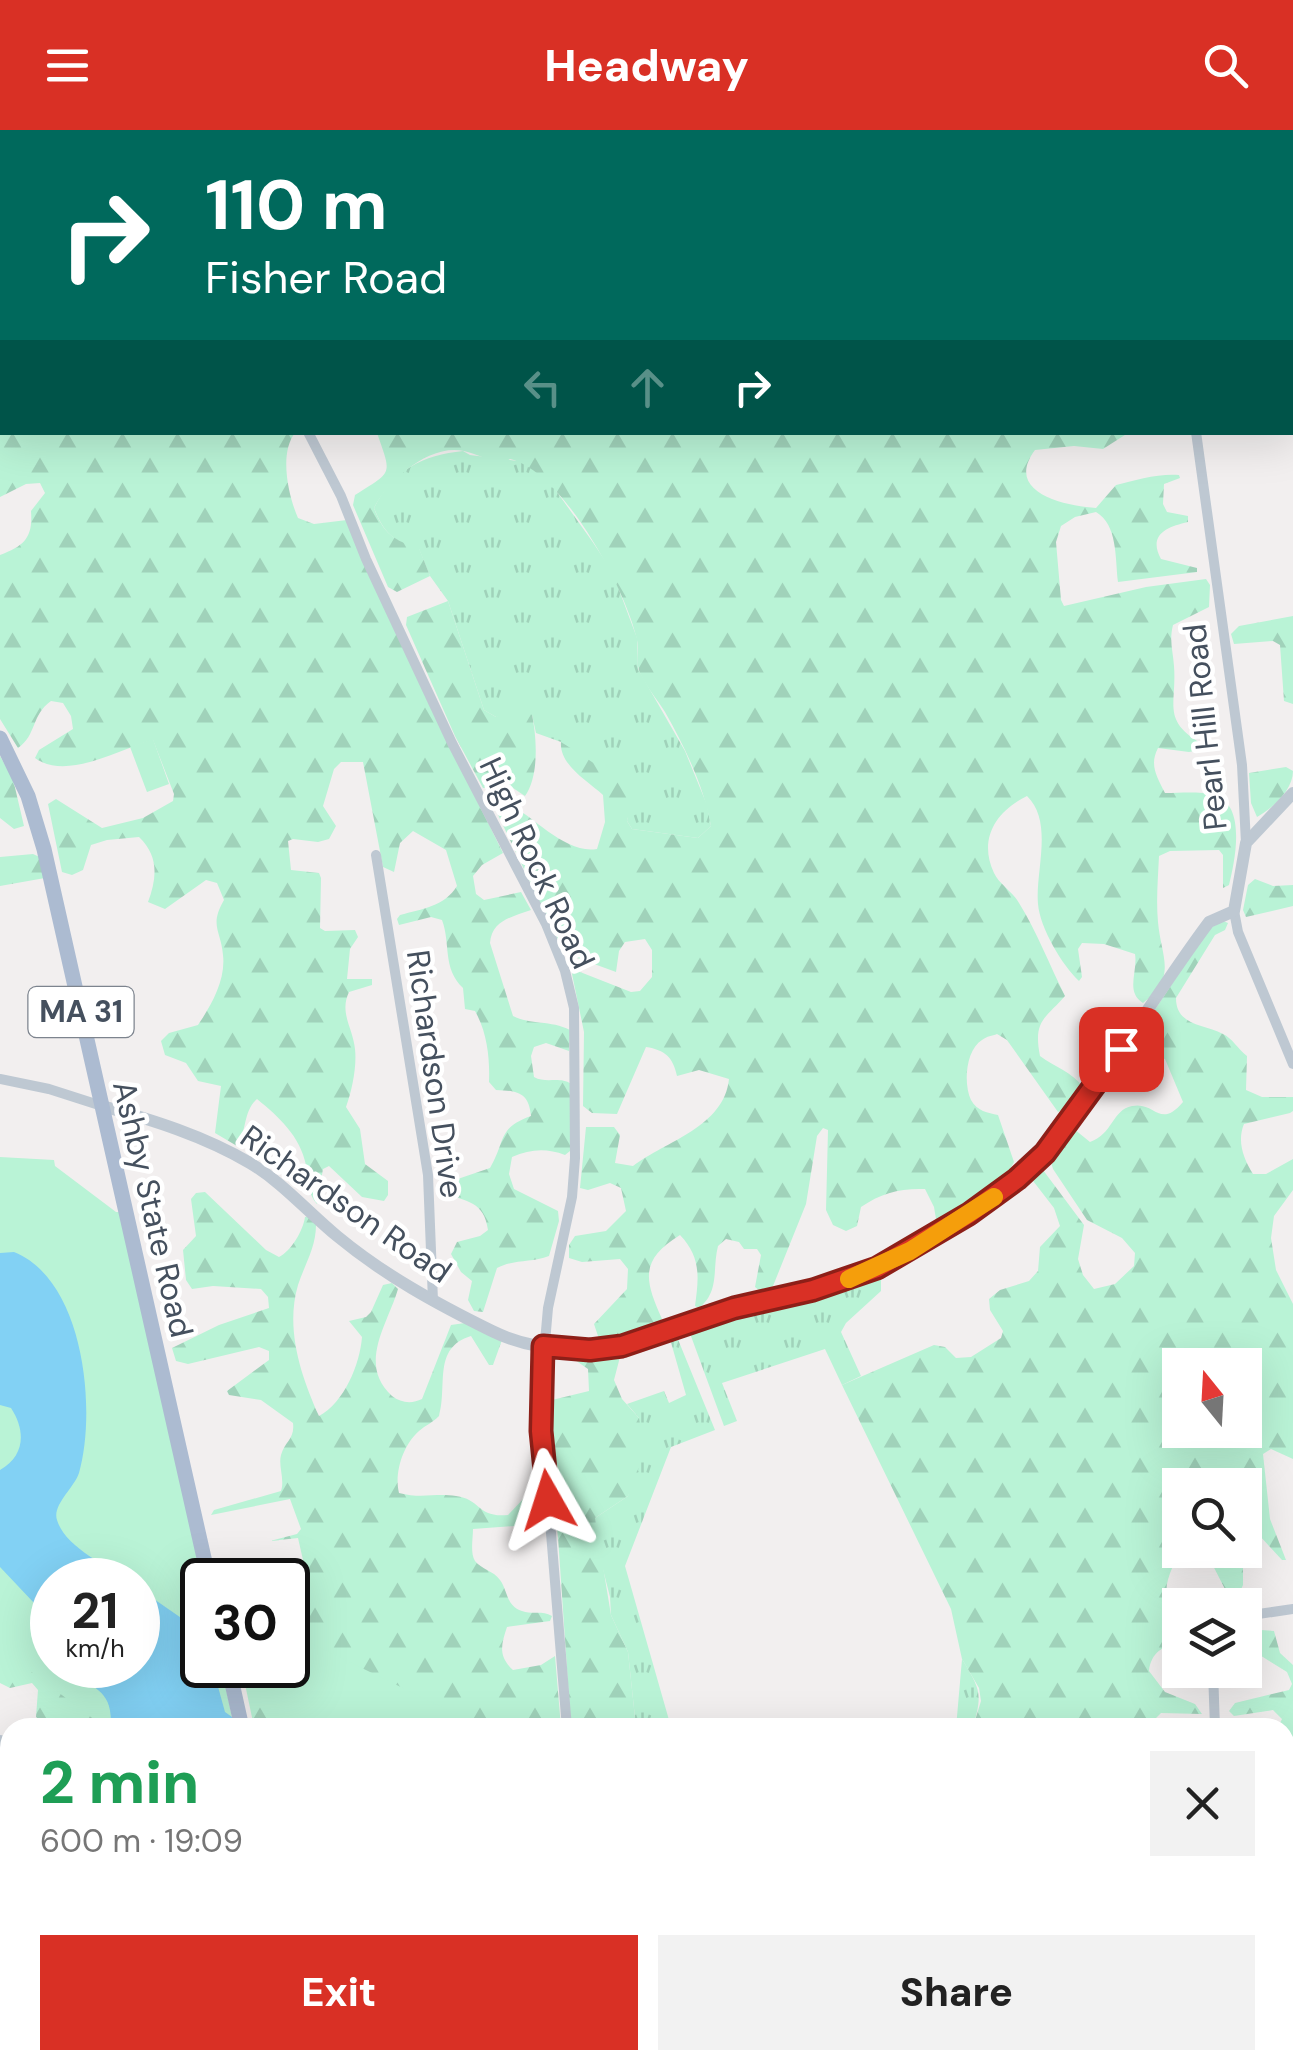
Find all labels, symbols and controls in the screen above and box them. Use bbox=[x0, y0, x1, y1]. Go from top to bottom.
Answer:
text: Headway bbox=[544, 36, 749, 95]
icon: menu bbox=[40, 38, 95, 93]
icon: search bbox=[1198, 38, 1253, 93]
text: 110 m bbox=[205, 160, 388, 251]
icon: right bbox=[40, 170, 170, 300]
text: Fisher Road bbox=[205, 248, 447, 307]
icon: left bbox=[515, 360, 570, 415]
icon: ahead bbox=[620, 360, 675, 415]
icon: right bbox=[725, 360, 780, 415]
street label: Pearl Hill Road bbox=[1173, 622, 1237, 832]
street label: High Rock Road bbox=[470, 750, 604, 976]
street label: Richardson Drive bbox=[397, 947, 473, 1201]
road number: MA 31 bbox=[28, 987, 134, 1037]
pin bbox=[1079, 1007, 1164, 1092]
icon: arrive bbox=[1094, 1022, 1149, 1077]
street label: Ashby State Road bbox=[103, 1077, 203, 1341]
street label: Richardson Road bbox=[232, 1116, 460, 1292]
north arrow bbox=[1162, 1348, 1262, 1448]
map controls bbox=[1162, 1348, 1262, 1688]
position arrow bbox=[496, 1448, 600, 1552]
button: search bbox=[1162, 1468, 1262, 1568]
speed limit sign: 30 bbox=[180, 1558, 310, 1688]
text: 21 bbox=[71, 1578, 119, 1644]
button: layers bbox=[1162, 1588, 1262, 1688]
text: km/h bbox=[65, 1632, 125, 1665]
text: 2 min bbox=[40, 1743, 199, 1822]
button: close bbox=[1150, 1751, 1255, 1856]
text: 600 m · 19:09 bbox=[40, 1820, 243, 1862]
button: Exit bbox=[40, 1935, 638, 2050]
button: Share bbox=[658, 1935, 1255, 2050]

